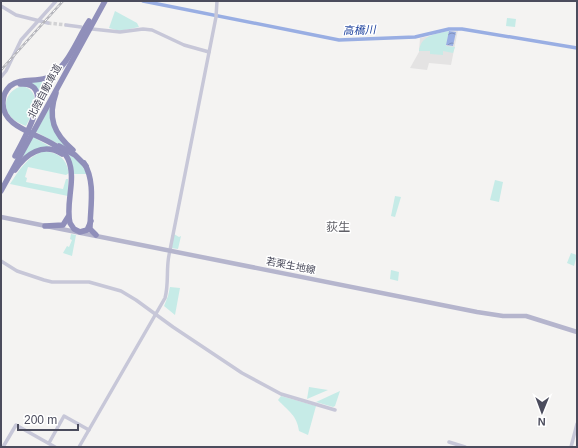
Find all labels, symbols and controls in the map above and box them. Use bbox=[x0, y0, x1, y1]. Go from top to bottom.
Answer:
water label: 高橋川 bbox=[342, 23, 377, 37]
street label: 北陸自動車道 bbox=[26, 62, 63, 120]
district label: 荻生 bbox=[326, 220, 350, 234]
street label: 若栗生地線 bbox=[265, 255, 316, 276]
north arrow bbox=[522, 392, 562, 432]
scale bar bbox=[18, 406, 78, 432]
text: 200 m bbox=[24, 413, 57, 427]
text: N bbox=[538, 416, 546, 428]

